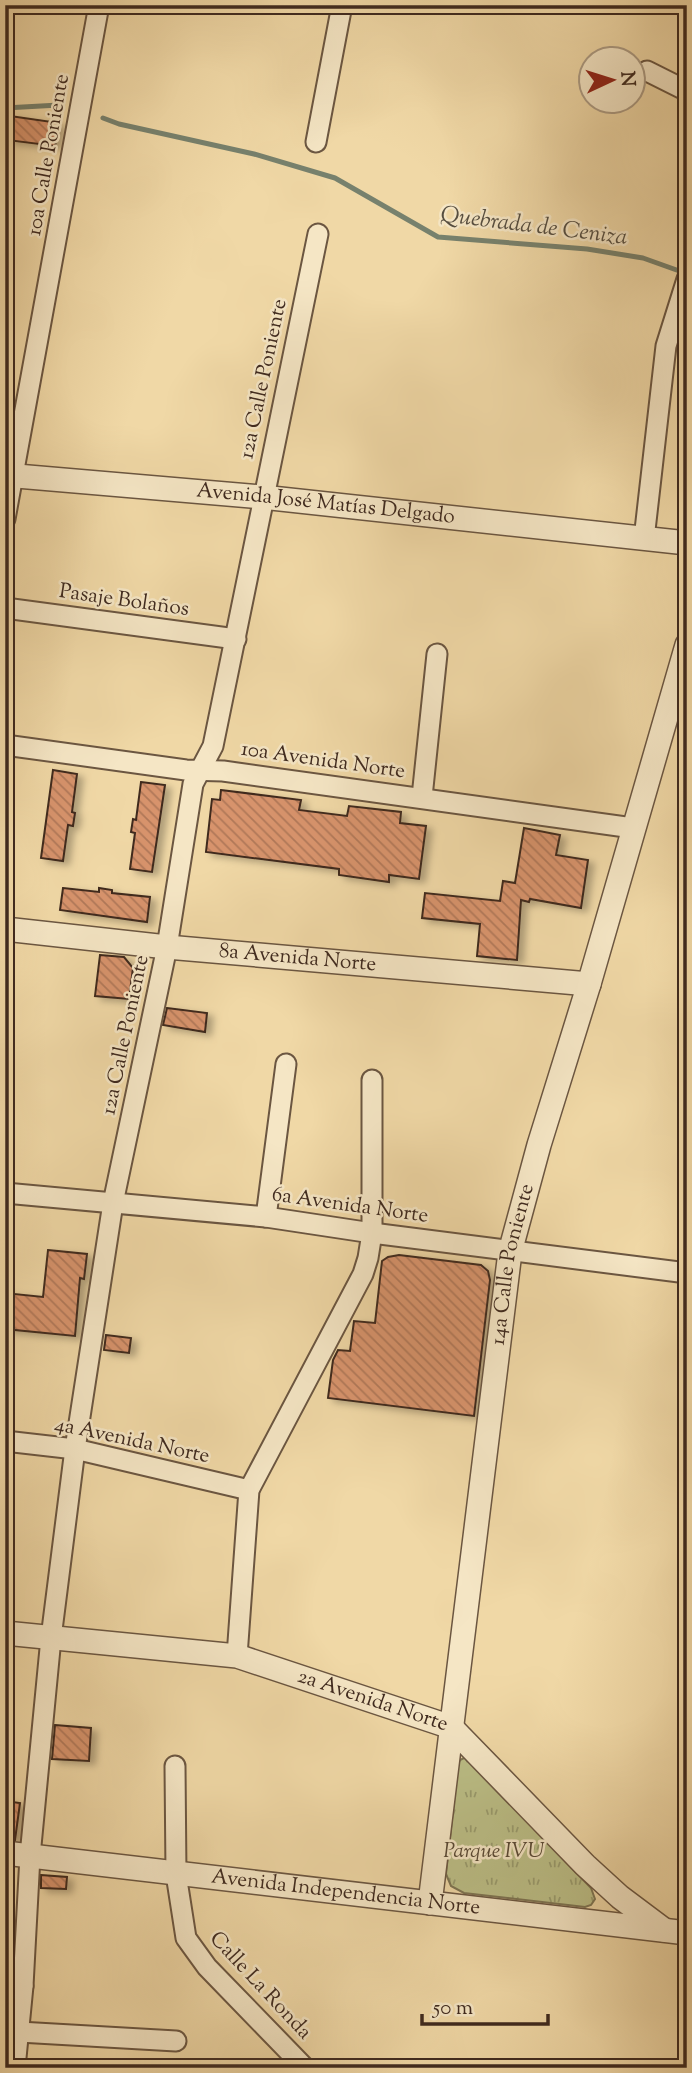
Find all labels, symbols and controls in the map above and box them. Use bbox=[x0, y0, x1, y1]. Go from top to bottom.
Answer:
north arrow bbox=[576, 46, 646, 116]
text: N bbox=[612, 70, 640, 87]
street label: 10a Calle Poniente bbox=[20, 72, 78, 238]
water label: Quebrada de Ceniza bbox=[439, 199, 629, 255]
street label: 12a Calle Poniente bbox=[232, 296, 296, 462]
street label: Avenida José Matías Delgado bbox=[195, 476, 456, 533]
street label: Pasaje Bolaños bbox=[57, 577, 191, 625]
street label: 10a Avenida Norte bbox=[239, 735, 407, 787]
street label: 8a Avenida Norte bbox=[218, 937, 377, 980]
street label: 12a Calle Poniente bbox=[94, 952, 158, 1118]
street label: 6a Avenida Norte bbox=[270, 1180, 430, 1232]
street label: 14a Calle Poniente bbox=[484, 1181, 543, 1347]
street label: 4a Avenida Norte bbox=[52, 1410, 212, 1472]
street label: 2a Avenida Norte bbox=[293, 1662, 452, 1740]
park label: Parque IVU bbox=[443, 1837, 545, 1867]
street label: Avenida Independencia Norte bbox=[210, 1862, 482, 1924]
street label: Calle La Ronda bbox=[202, 1925, 318, 2047]
scale bar bbox=[422, 1982, 548, 2026]
text: 50 m bbox=[432, 1994, 473, 2024]

